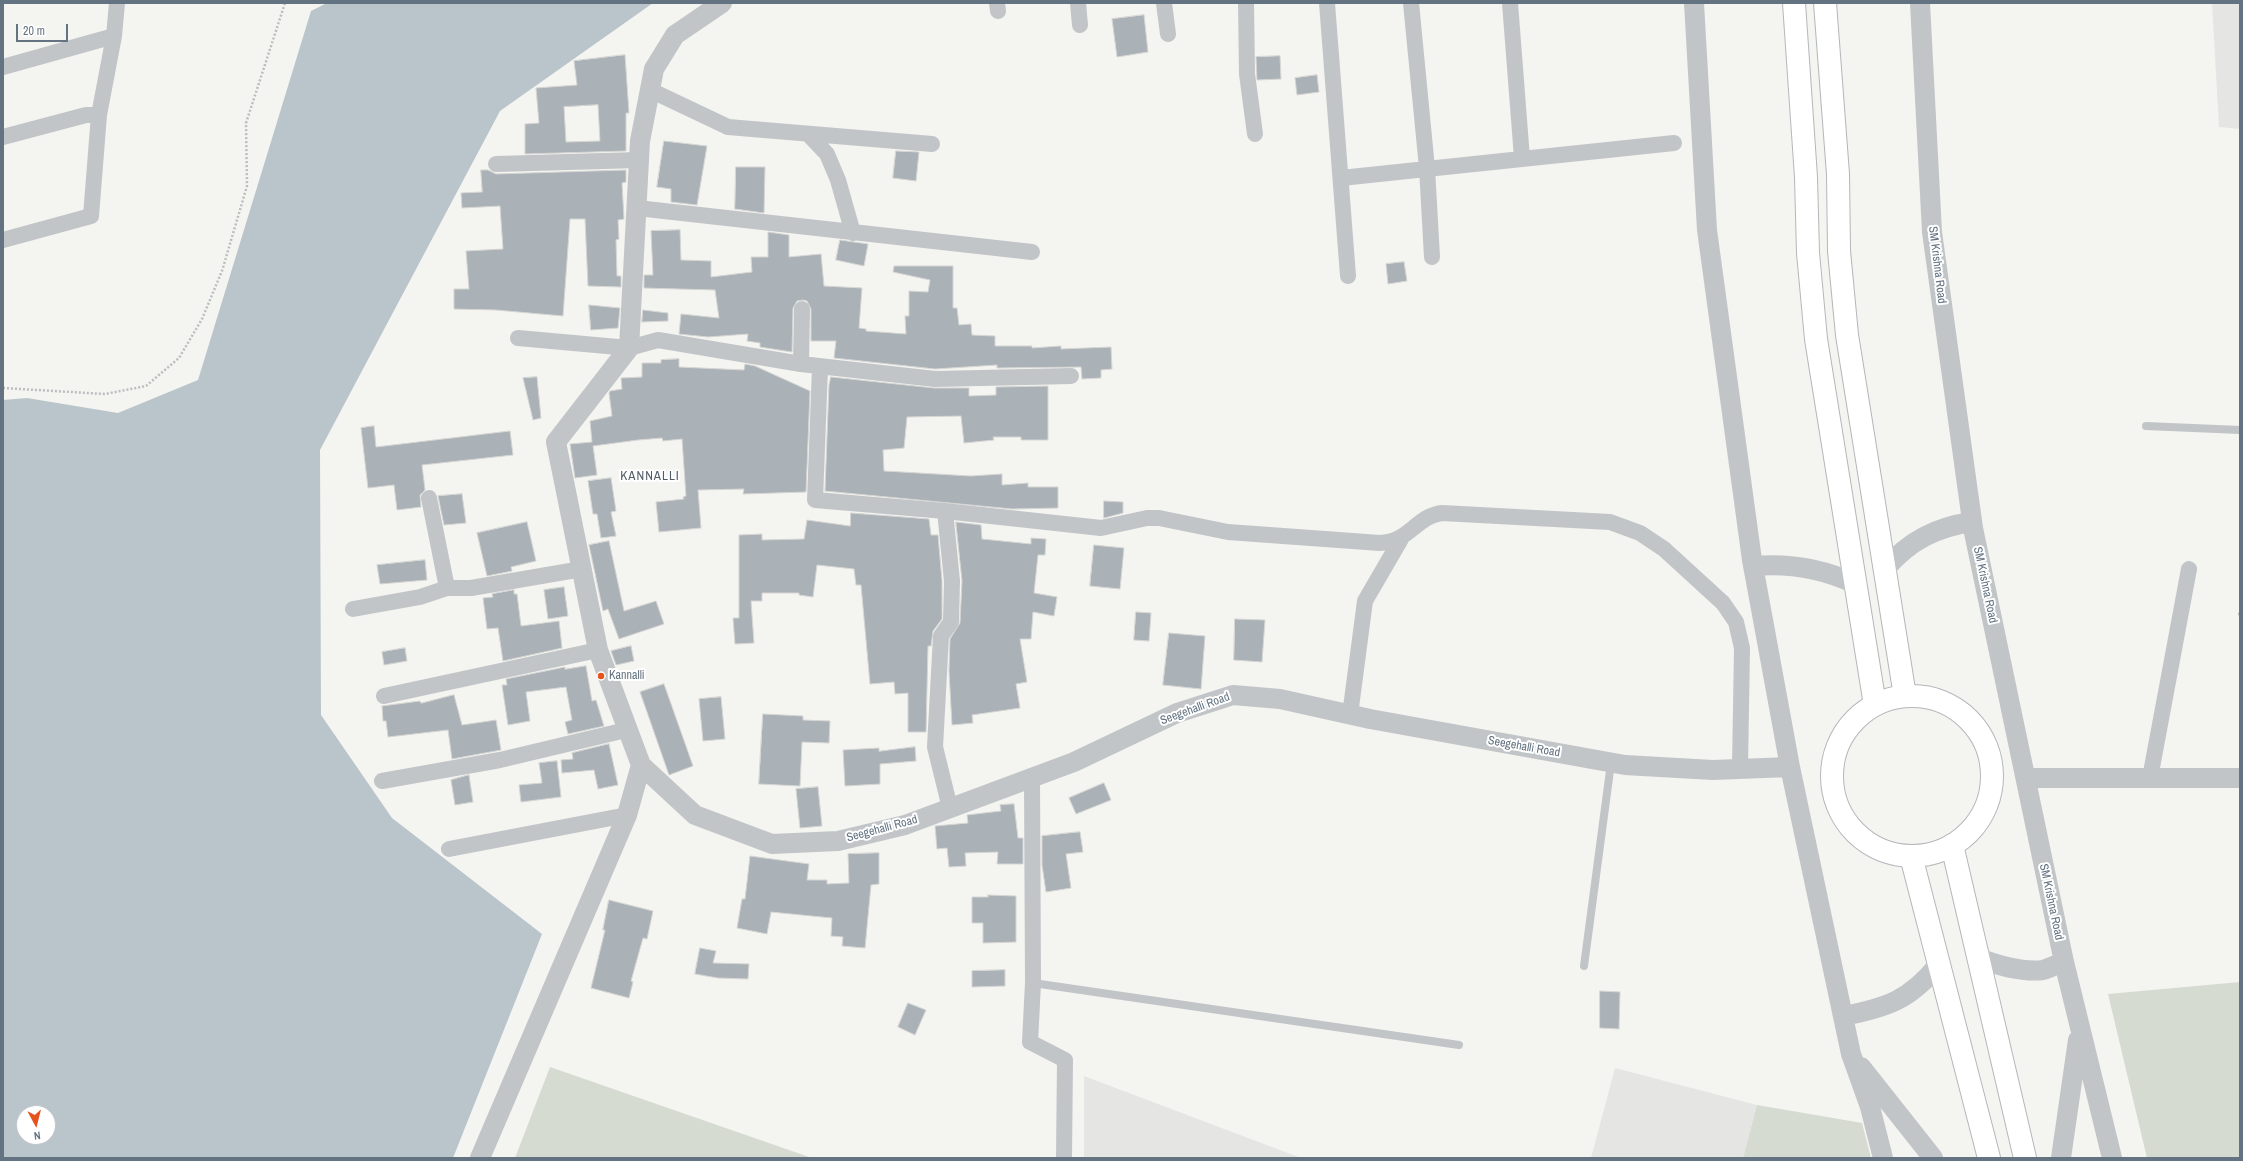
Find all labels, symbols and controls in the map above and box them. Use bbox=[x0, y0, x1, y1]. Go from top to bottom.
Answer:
scale bar bbox=[18, 16, 70, 42]
text: 20 m bbox=[23, 23, 45, 39]
street label: SM Krishna Road bbox=[1925, 226, 1949, 304]
district label: KANNALLI bbox=[620, 469, 680, 485]
street label: SM Krishna Road bbox=[1970, 546, 2000, 624]
place label: Kannalli bbox=[609, 669, 645, 683]
marker: Kannalli bbox=[596, 671, 606, 681]
street label: Seegehalli Road bbox=[1158, 690, 1232, 728]
street label: Seegehalli Road bbox=[1487, 734, 1561, 760]
street label: Seegehalli Road bbox=[845, 813, 919, 845]
street label: SM Krishna Road bbox=[2036, 863, 2066, 941]
north arrow bbox=[16, 1105, 56, 1145]
text: N bbox=[33, 1129, 41, 1143]

